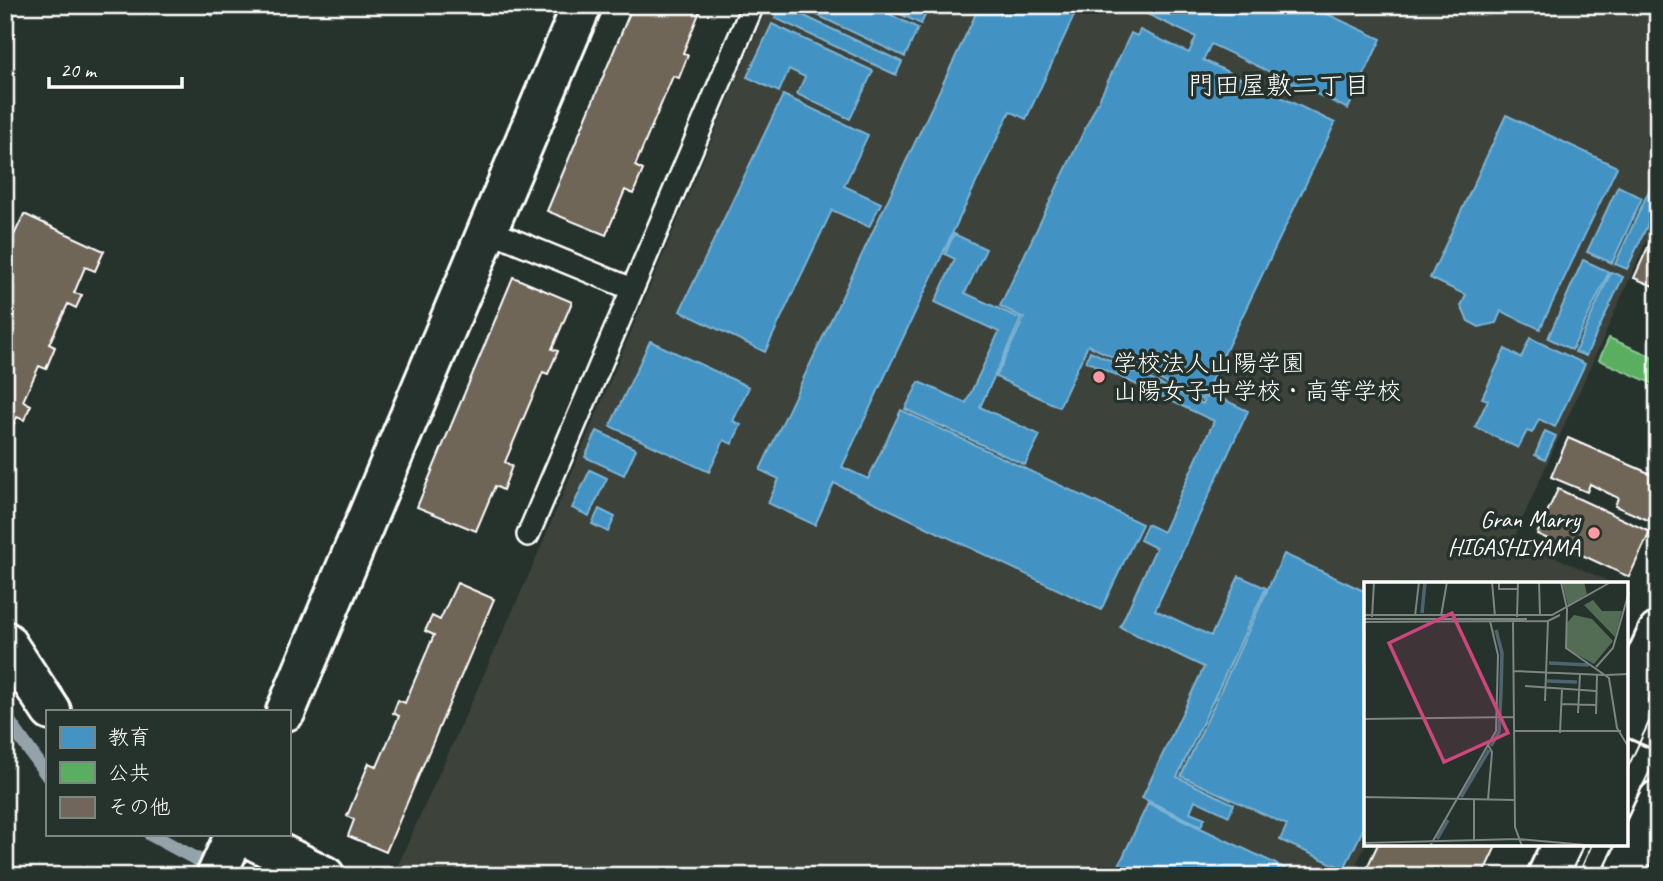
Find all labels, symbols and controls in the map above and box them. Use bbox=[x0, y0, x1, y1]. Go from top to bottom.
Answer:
scale bar bbox=[49, 46, 182, 90]
text: 20 m bbox=[60, 57, 98, 83]
district label: 門田屋敷二丁目 bbox=[1188, 69, 1370, 102]
place label: 学校法人山陽学園 山陽女子中学校・高等学校 bbox=[1113, 348, 1401, 406]
marker: 学校法人山陽学園 山陽女子中学校・高等学校 bbox=[1091, 369, 1107, 385]
place label: Gran Marry HIGASHIYAMA bbox=[1448, 504, 1582, 562]
marker: Gran Marry HIGASHIYAMA bbox=[1586, 525, 1602, 541]
inset map bbox=[1364, 582, 1628, 846]
legend bbox=[46, 710, 290, 836]
text: 教育 bbox=[108, 724, 150, 750]
text: 公共 bbox=[108, 760, 150, 786]
text: その他 bbox=[108, 794, 171, 820]

